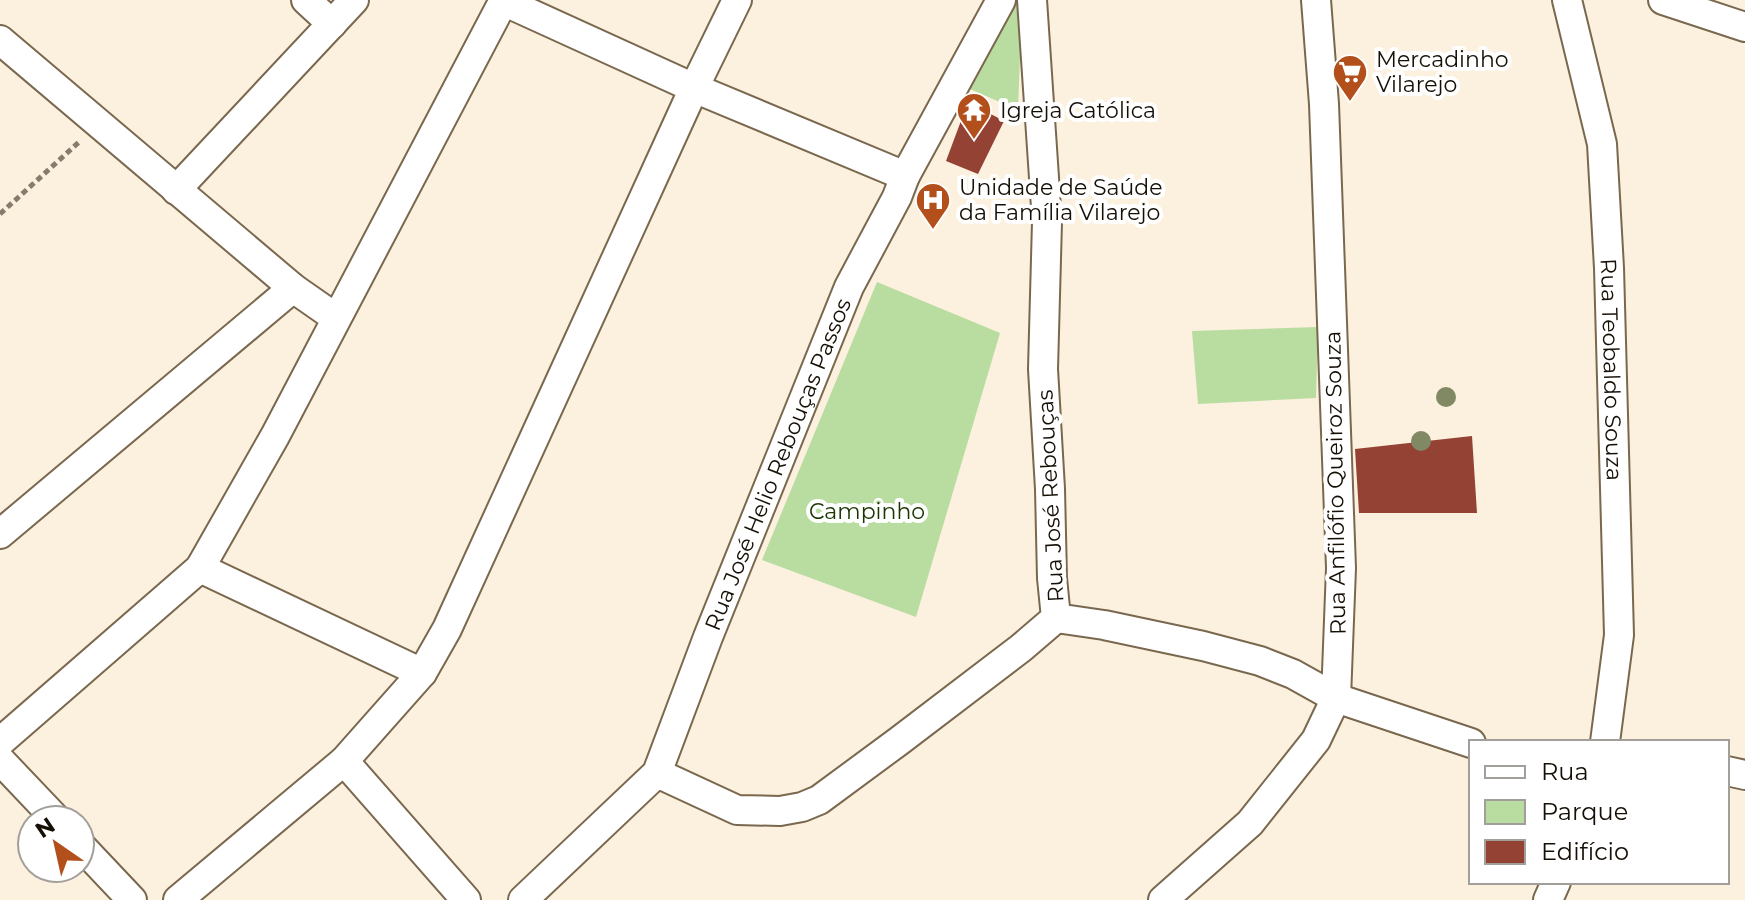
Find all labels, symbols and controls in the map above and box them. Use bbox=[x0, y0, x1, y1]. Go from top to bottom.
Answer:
place label: Mercadinho Vilarejo bbox=[1376, 46, 1509, 98]
supermarket icon: Mercadinho Vilarejo bbox=[1331, 53, 1369, 103]
temple icon: Igreja Católica bbox=[955, 91, 993, 141]
place label: Igreja Católica bbox=[1000, 97, 1156, 124]
place label: Unidade de Saúde da Família Vilarejo bbox=[959, 174, 1163, 226]
hospital icon: Unidade de Saúde da Família Vilarejo bbox=[914, 181, 952, 231]
street label: Rua Teobaldo Souza bbox=[1594, 258, 1628, 481]
street label: Rua José Helio Rebouças Passos bbox=[699, 294, 857, 635]
street label: Rua Anfilófio Queiroz Souza bbox=[1319, 331, 1352, 635]
street label: Rua José Rebouças bbox=[1031, 389, 1070, 603]
park label: Campinho bbox=[809, 498, 925, 525]
legend bbox=[1469, 740, 1729, 884]
text: Rua bbox=[1541, 757, 1589, 786]
text: Parque bbox=[1541, 797, 1628, 826]
north arrow bbox=[16, 804, 96, 884]
text: N bbox=[30, 812, 60, 844]
text: Edifício bbox=[1541, 837, 1629, 866]

